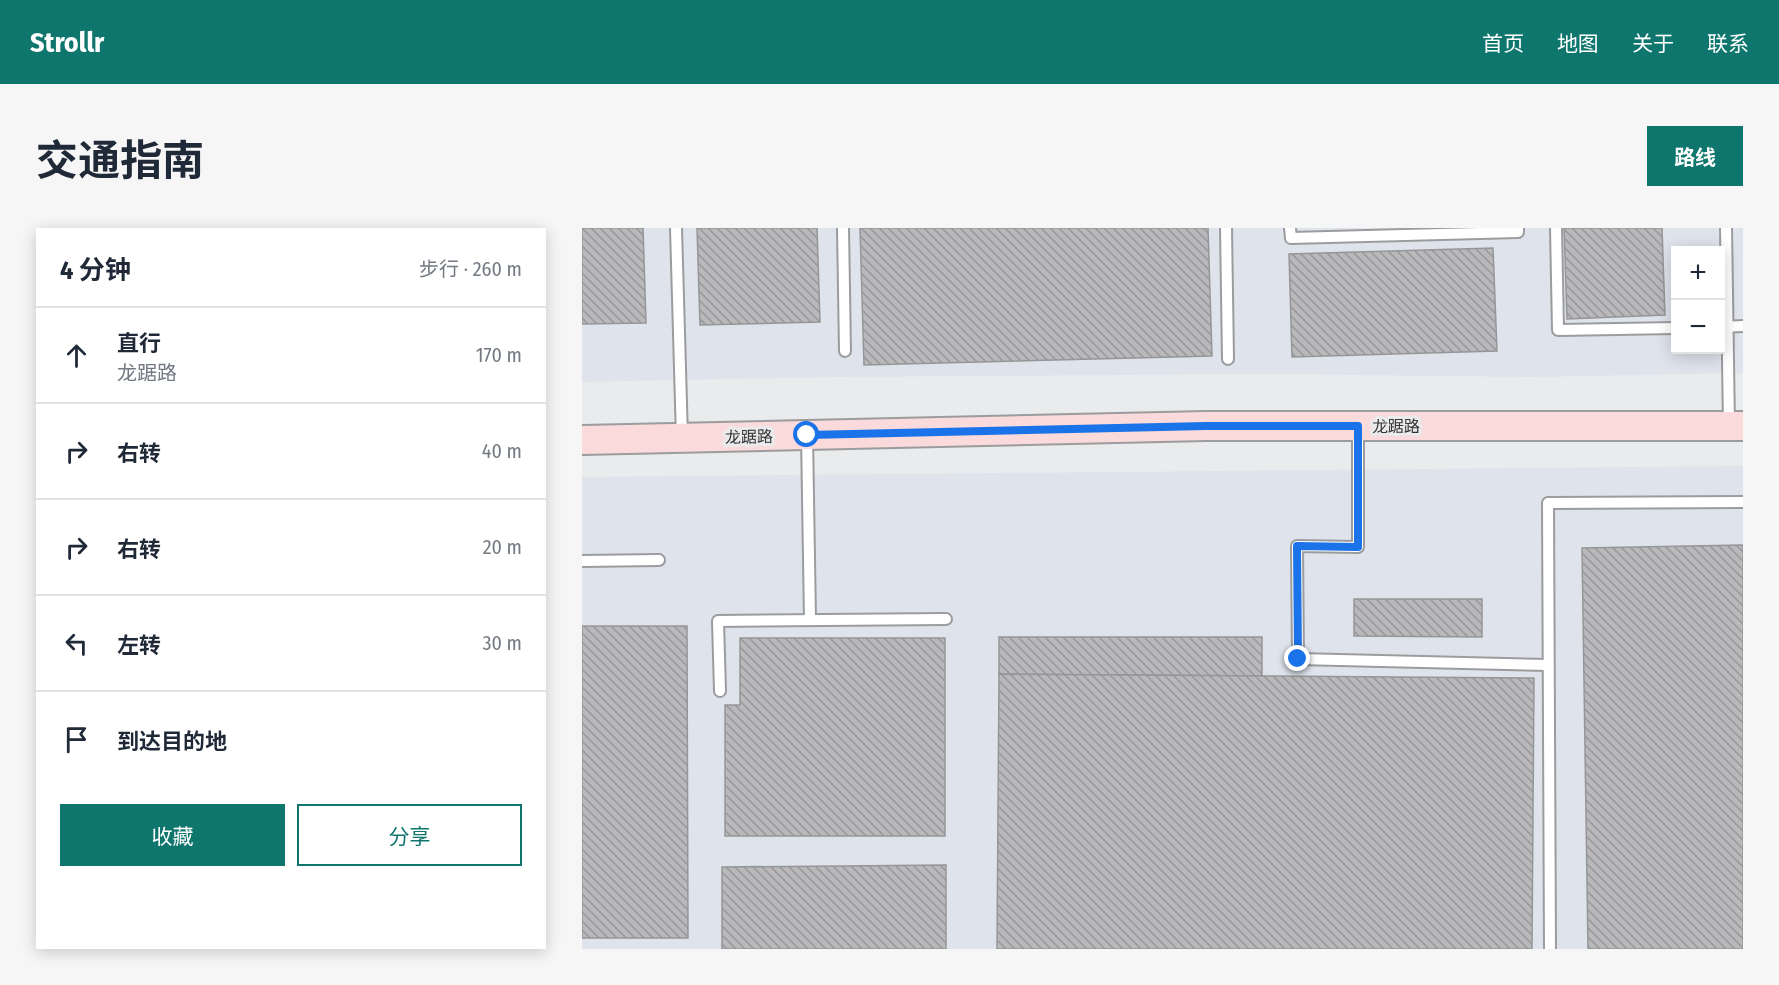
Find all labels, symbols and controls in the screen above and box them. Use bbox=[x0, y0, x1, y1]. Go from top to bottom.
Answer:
text: Strollr bbox=[30, 26, 104, 59]
text: 首页 bbox=[1482, 31, 1524, 57]
text: 地图 bbox=[1557, 31, 1599, 57]
text: 关于 bbox=[1632, 31, 1674, 57]
text: 联系 bbox=[1707, 31, 1749, 57]
button: 路线 bbox=[1647, 126, 1743, 186]
text: 交通指南 bbox=[36, 136, 204, 186]
map controls bbox=[1671, 246, 1725, 354]
button: + bbox=[1671, 246, 1725, 300]
text: 4 分钟 bbox=[60, 255, 131, 286]
text: 步行 · 260 m bbox=[419, 257, 522, 281]
button: − bbox=[1671, 300, 1725, 354]
text: 直行 bbox=[117, 330, 161, 357]
icon: ahead bbox=[60, 339, 93, 372]
text: 170 m bbox=[476, 343, 522, 367]
text: 龙踞路 bbox=[117, 361, 177, 385]
street label: 龙踞路 bbox=[1372, 417, 1420, 436]
route start bbox=[793, 421, 819, 447]
street label: 龙踞路 bbox=[725, 427, 773, 447]
icon: right bbox=[60, 435, 93, 468]
text: 40 m bbox=[482, 439, 522, 463]
text: 右转 bbox=[117, 440, 161, 467]
icon: right bbox=[60, 531, 93, 564]
text: 20 m bbox=[483, 535, 522, 559]
text: 右转 bbox=[117, 536, 161, 563]
icon: left bbox=[60, 627, 93, 660]
text: 30 m bbox=[482, 631, 522, 655]
text: 左转 bbox=[117, 632, 161, 659]
route end bbox=[1284, 645, 1310, 671]
icon: arrive bbox=[60, 723, 93, 756]
text: 到达目的地 bbox=[117, 728, 227, 755]
button: 收藏 bbox=[60, 804, 285, 866]
button: 分享 bbox=[297, 804, 522, 866]

